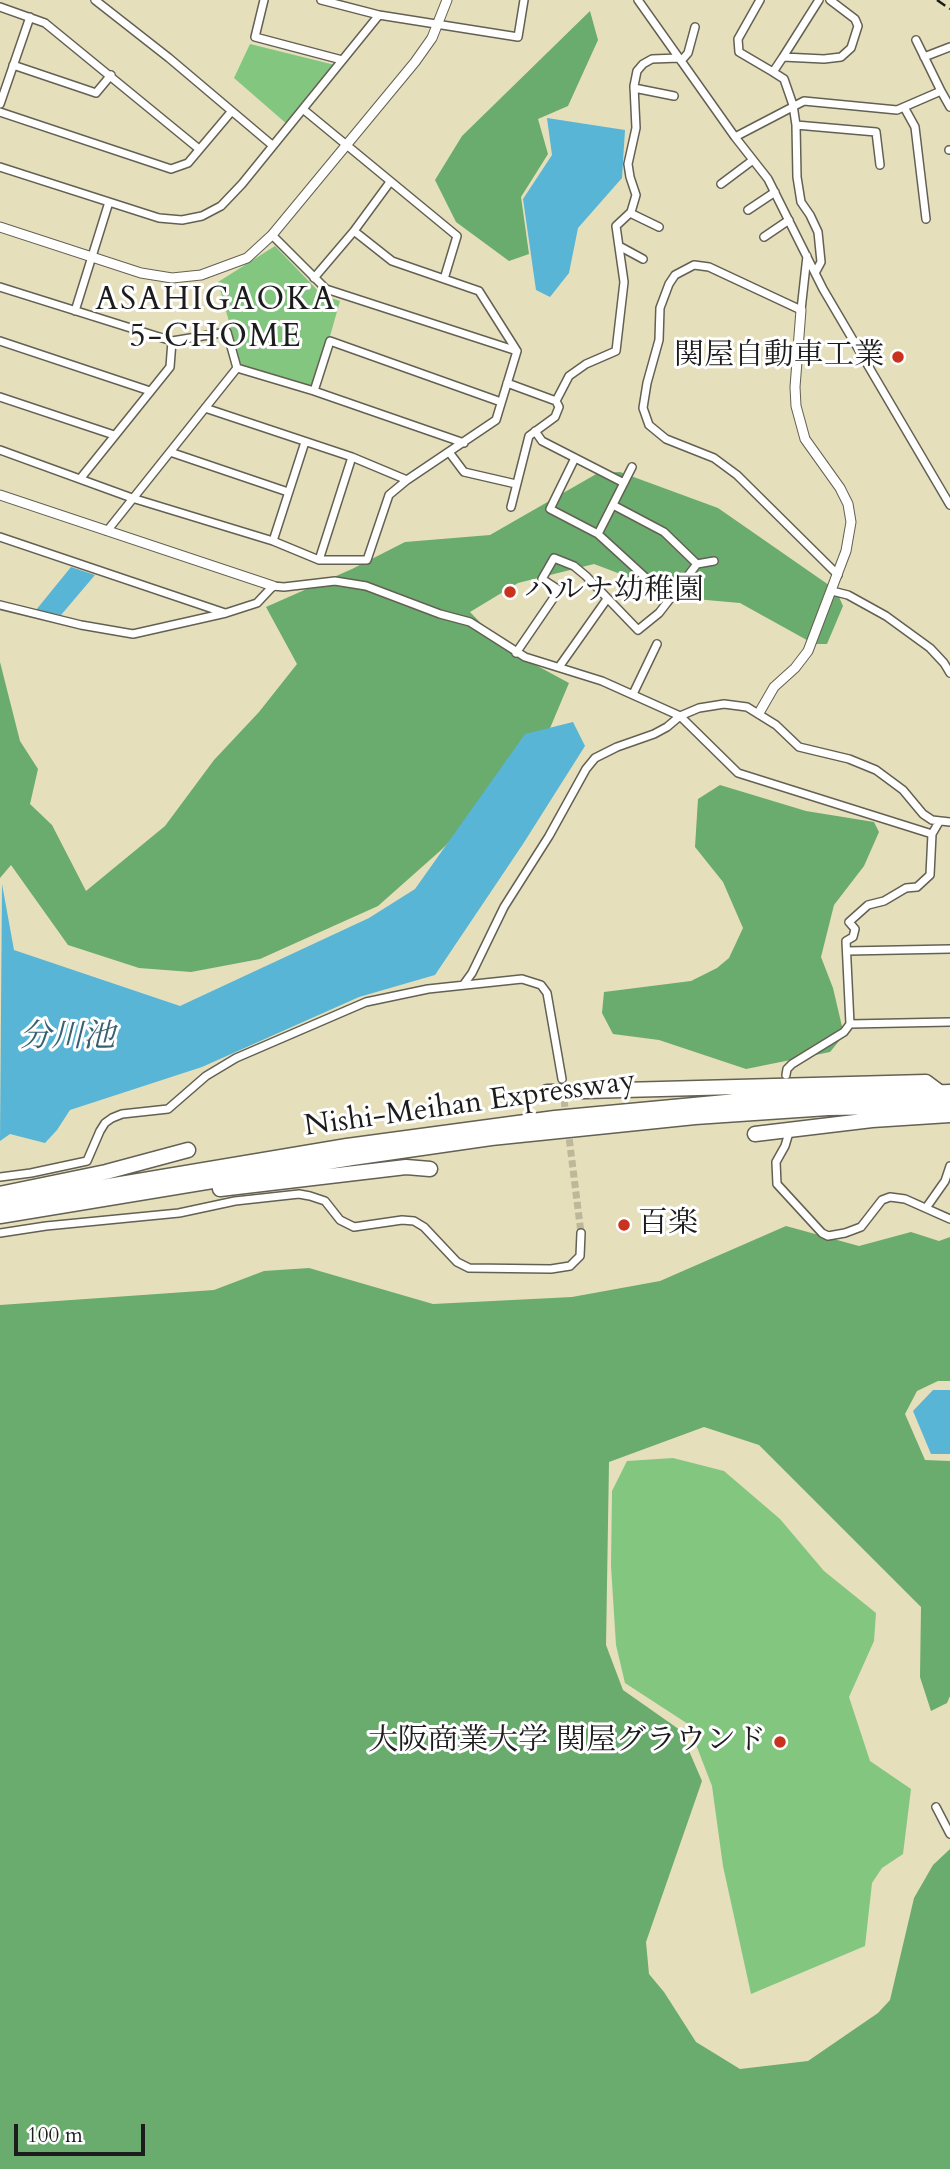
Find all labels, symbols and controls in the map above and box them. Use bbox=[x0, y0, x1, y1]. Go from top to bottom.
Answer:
district label: ASAHIGAOKA 5-CHOME bbox=[96, 283, 336, 358]
place label: 関屋自動車工業 bbox=[674, 339, 884, 375]
marker: 関屋自動車工業 bbox=[890, 349, 906, 365]
place label: ハルナ幼稚園 bbox=[524, 574, 704, 610]
marker: ハルナ幼稚園 bbox=[502, 584, 518, 600]
water label: 分川池 bbox=[19, 1020, 115, 1058]
street label: Nishi-Meihan Expressway bbox=[302, 1064, 638, 1146]
place label: 百楽 bbox=[638, 1207, 698, 1243]
marker: 百楽 bbox=[616, 1217, 632, 1233]
place label: 大阪商業大学 関屋グラウンド bbox=[368, 1724, 766, 1760]
marker: 大阪商業大学 関屋グラウンド bbox=[772, 1734, 788, 1750]
scale bar bbox=[18, 2110, 149, 2154]
text: 100 m bbox=[27, 2121, 83, 2150]

